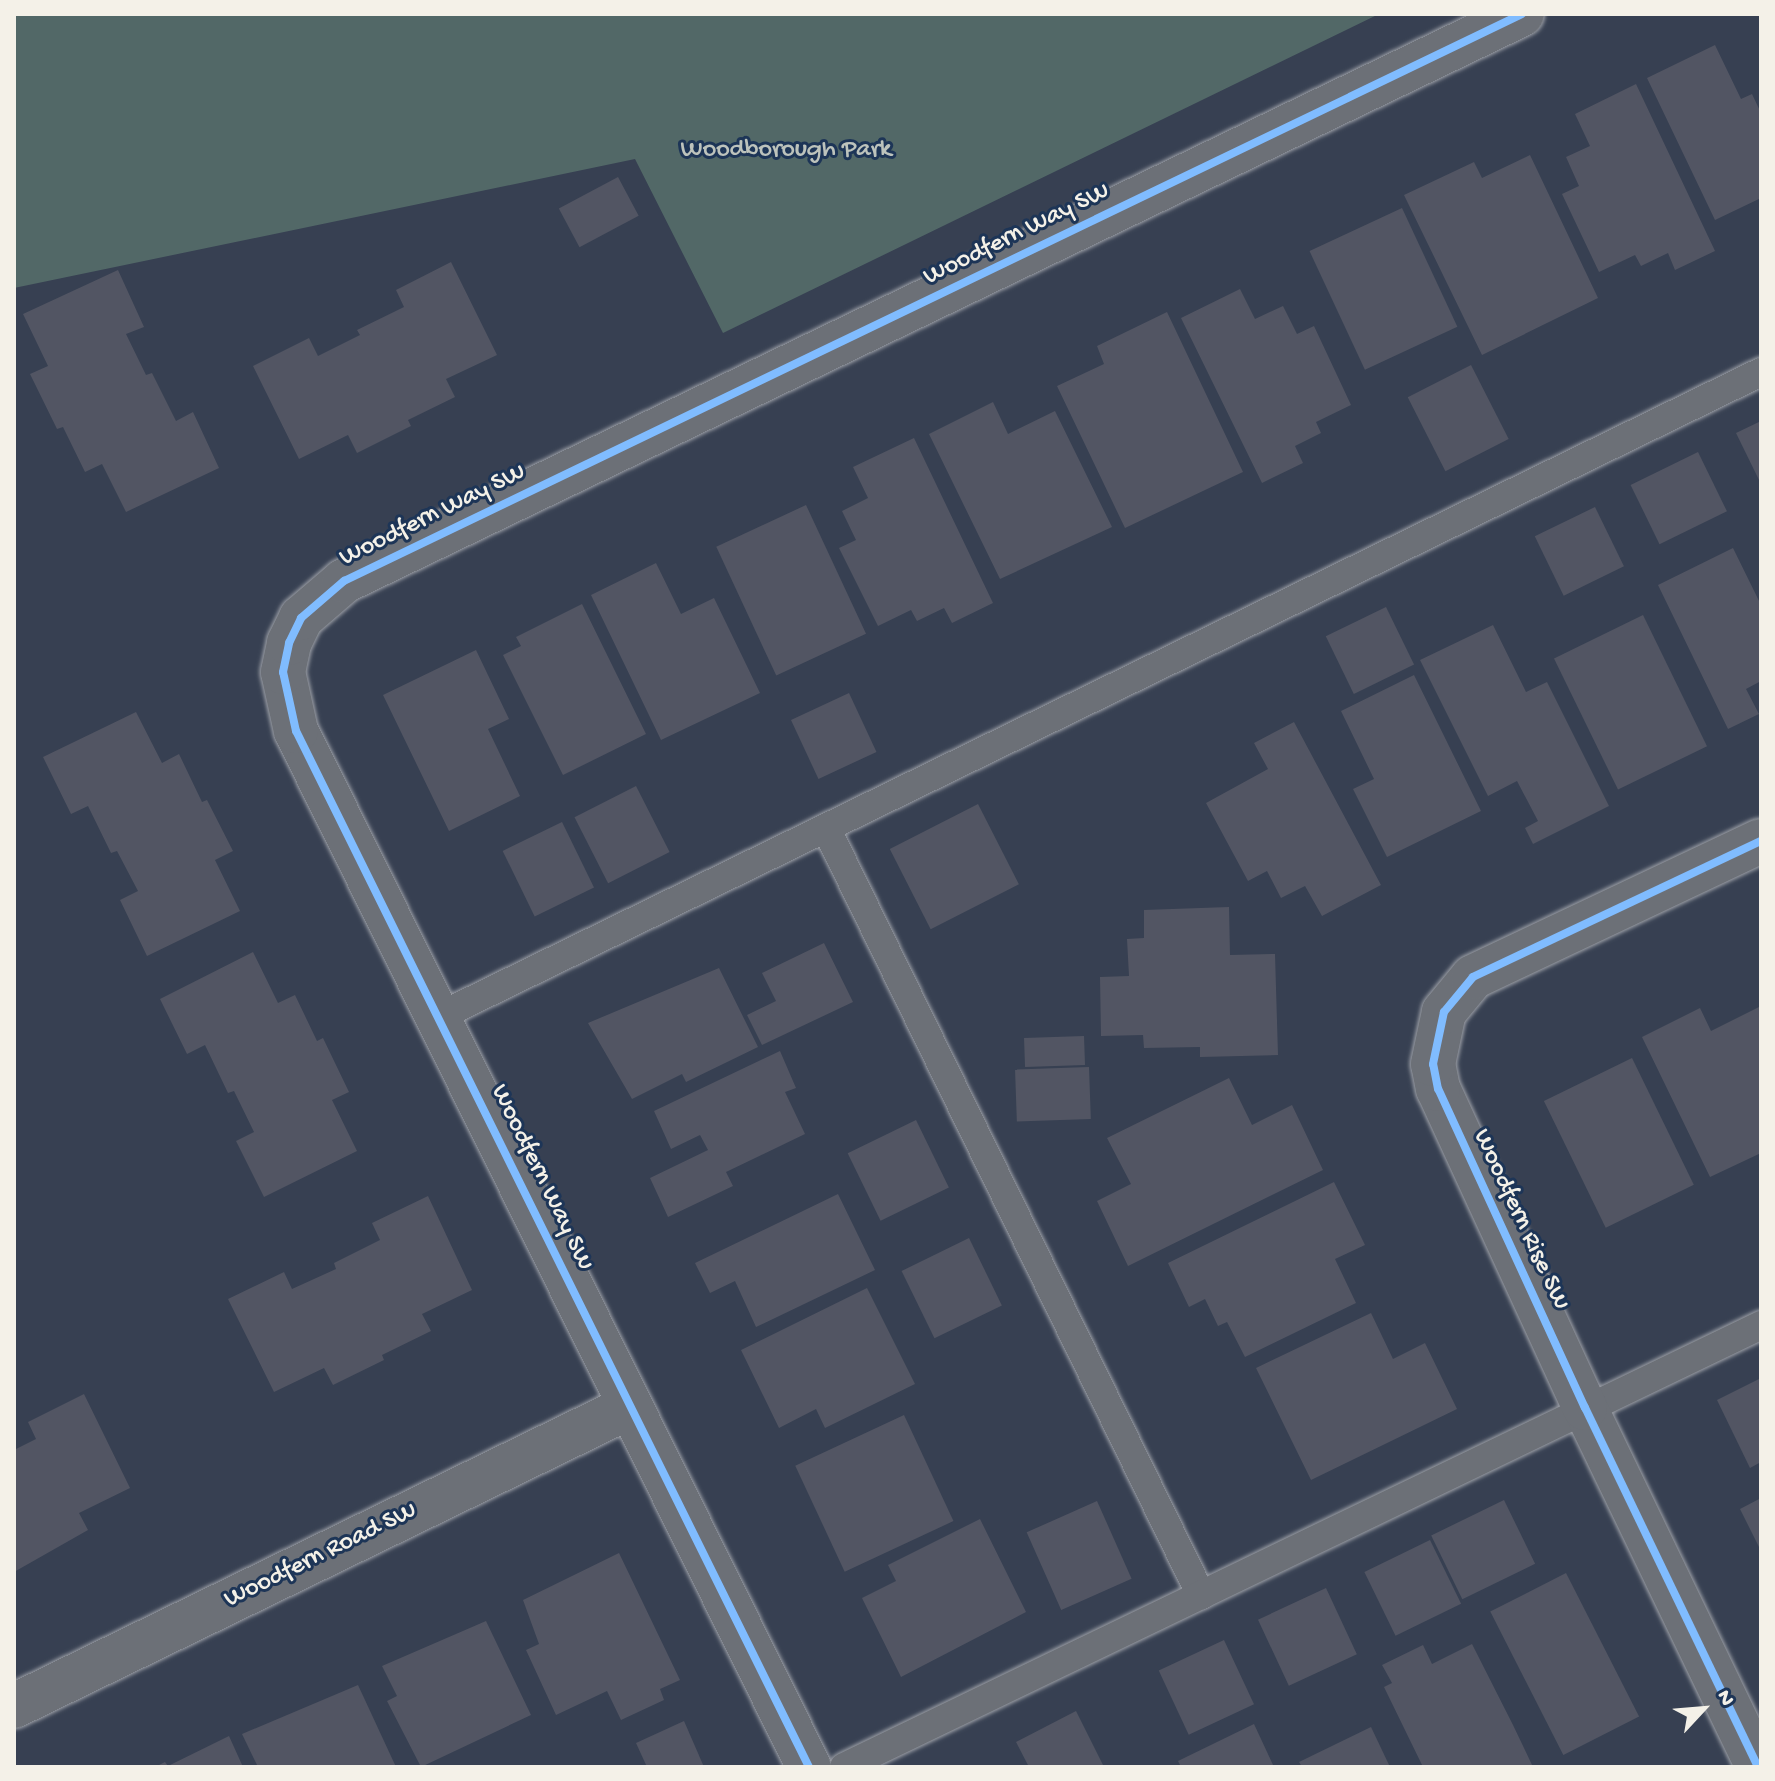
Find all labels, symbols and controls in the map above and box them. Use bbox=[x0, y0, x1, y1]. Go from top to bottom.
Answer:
park label: Woodborough Park bbox=[681, 135, 891, 167]
street label: Woodfern Way SW bbox=[919, 176, 1115, 294]
street label: Woodfern Way SW bbox=[335, 457, 531, 575]
street label: Woodfern Way SW bbox=[482, 1080, 600, 1276]
street label: Woodfern Rise SW bbox=[1464, 1125, 1576, 1315]
street label: Woodfern Road SW bbox=[220, 1496, 422, 1616]
north arrow bbox=[1663, 1669, 1743, 1749]
text: N bbox=[1710, 1686, 1739, 1711]

